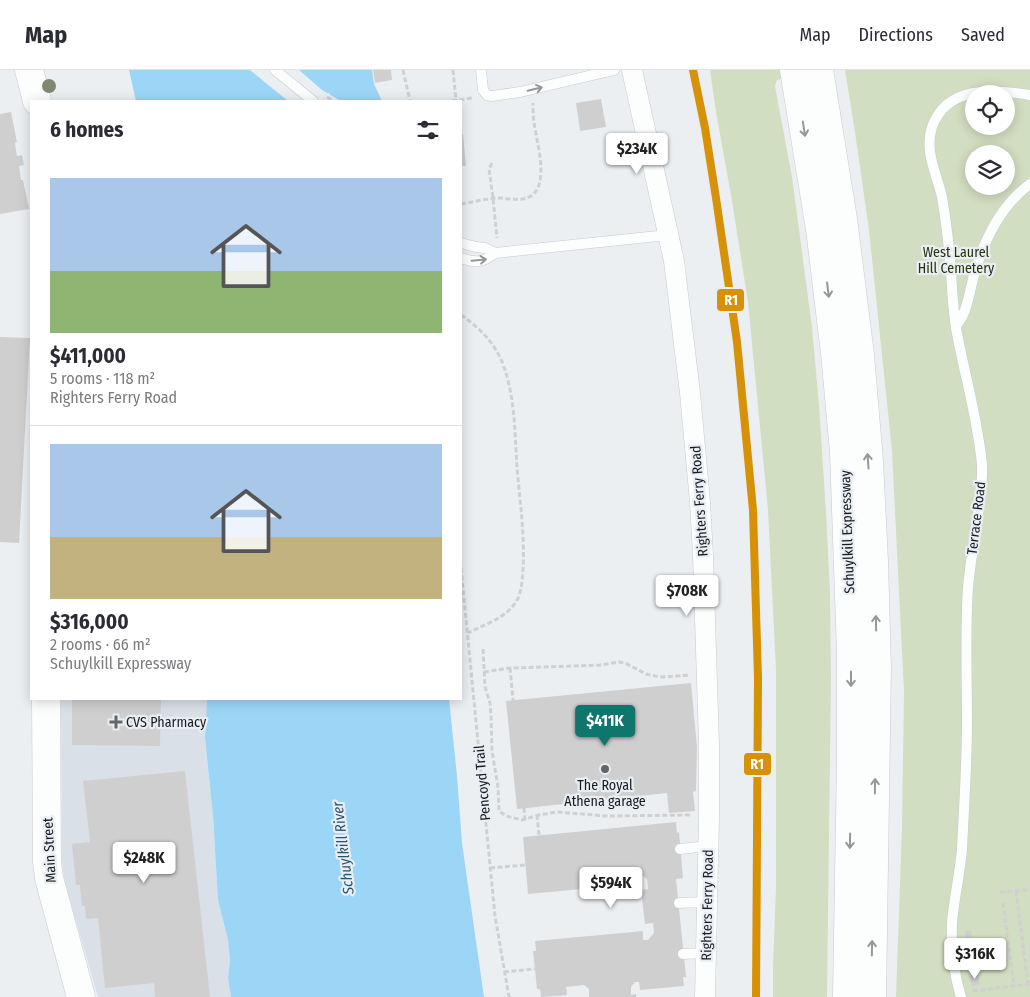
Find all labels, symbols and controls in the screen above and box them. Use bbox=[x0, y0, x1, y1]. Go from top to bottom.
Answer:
text: Map bbox=[25, 21, 67, 49]
text: Map bbox=[799, 24, 831, 46]
text: Directions bbox=[859, 24, 933, 46]
text: Saved bbox=[961, 24, 1005, 46]
one-way arrow bbox=[526, 84, 542, 93]
map controls bbox=[965, 85, 1015, 195]
button: locate bbox=[965, 85, 1015, 135]
icon: filters bbox=[414, 116, 442, 144]
text: 6 homes bbox=[50, 117, 123, 143]
one-way arrow bbox=[799, 121, 809, 137]
pin: $234K bbox=[602, 132, 672, 175]
text: $234K bbox=[617, 139, 657, 158]
button: layers bbox=[965, 145, 1015, 195]
icon: home bbox=[201, 211, 291, 301]
park label: West Laurel Hill Cemetery bbox=[918, 244, 995, 277]
one-way arrow bbox=[471, 255, 487, 265]
one-way arrow bbox=[823, 282, 833, 298]
line badge: R1 bbox=[716, 288, 745, 312]
text: R1 bbox=[724, 292, 738, 309]
text: $411,000 bbox=[50, 343, 126, 369]
text: 5 rooms · 118 m² bbox=[50, 369, 155, 388]
text: Righters Ferry Road bbox=[50, 388, 177, 407]
street label: Righters Ferry Road bbox=[687, 445, 712, 557]
one-way arrow bbox=[864, 453, 873, 469]
street label: Schuylkill Expressway bbox=[837, 469, 858, 594]
icon: home bbox=[201, 476, 291, 566]
street label: Terrace Road bbox=[964, 480, 989, 556]
pin: $708K bbox=[652, 574, 722, 617]
text: $708K bbox=[667, 581, 707, 600]
text: $316,000 bbox=[50, 609, 129, 635]
one-way arrow bbox=[871, 616, 880, 632]
text: 2 rooms · 66 m² bbox=[50, 635, 150, 654]
text: Schuylkill Expressway bbox=[50, 654, 191, 673]
one-way arrow bbox=[846, 670, 856, 687]
pin: $411K bbox=[570, 704, 640, 747]
text: $411K bbox=[586, 711, 624, 730]
place label: CVS Pharmacy bbox=[126, 714, 207, 731]
marker: CVS Pharmacy bbox=[110, 716, 122, 728]
street label: Pencoyd Trail bbox=[471, 744, 494, 821]
line badge: R1 bbox=[743, 752, 772, 776]
text: R1 bbox=[750, 756, 764, 773]
marker: The Royal Athena garage bbox=[599, 763, 611, 775]
place label: The Royal Athena garage bbox=[564, 777, 646, 810]
one-way arrow bbox=[870, 778, 880, 794]
water label: Schuylkill River bbox=[328, 800, 358, 896]
street label: Main Street bbox=[39, 816, 60, 883]
one-way arrow bbox=[845, 833, 855, 849]
pin: $248K bbox=[109, 842, 179, 884]
text: $248K bbox=[124, 848, 164, 867]
street label: Righters Ferry Road bbox=[698, 849, 717, 961]
pin: $594K bbox=[576, 866, 646, 909]
text: $594K bbox=[590, 873, 632, 892]
pin: $316K bbox=[940, 938, 1010, 980]
one-way arrow bbox=[868, 941, 877, 957]
text: $316K bbox=[955, 944, 995, 963]

